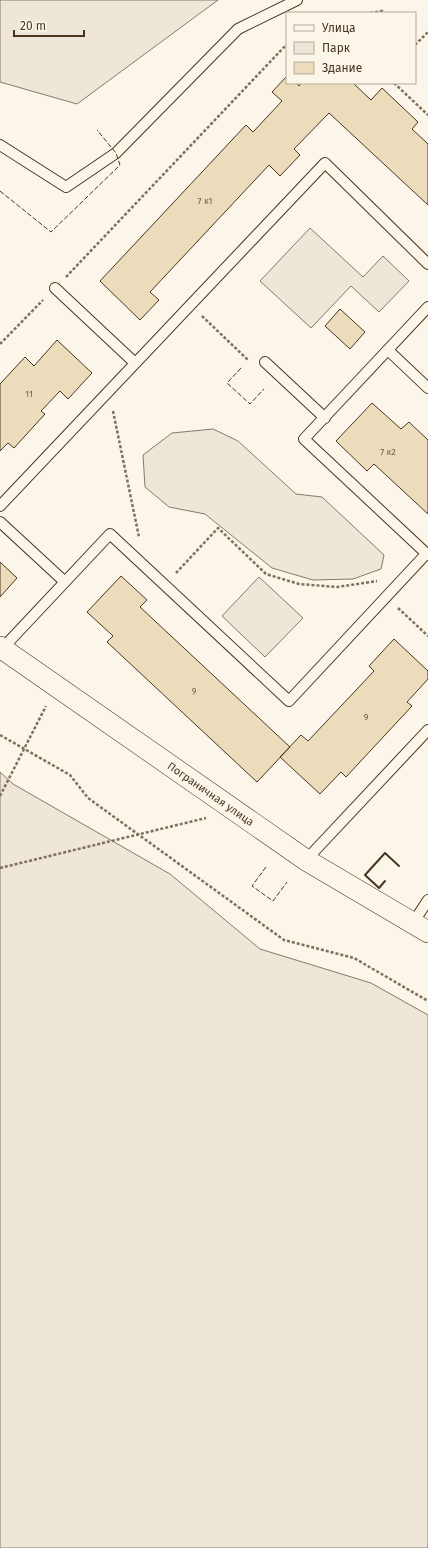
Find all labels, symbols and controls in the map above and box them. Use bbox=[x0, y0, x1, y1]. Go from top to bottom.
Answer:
scale bar bbox=[14, 12, 84, 38]
legend bbox=[286, 12, 416, 84]
text: 20 m bbox=[20, 19, 46, 33]
text: Улица bbox=[322, 21, 356, 35]
text: Парк bbox=[322, 41, 351, 55]
text: Здание bbox=[322, 61, 362, 75]
house number: 7 к1 bbox=[198, 196, 212, 206]
house number: 11 bbox=[25, 389, 33, 399]
house number: 7 к2 bbox=[380, 447, 396, 457]
house number: 9 bbox=[192, 686, 197, 696]
house number: 9 bbox=[364, 712, 369, 722]
street label: Пограничная улица bbox=[165, 759, 257, 828]

